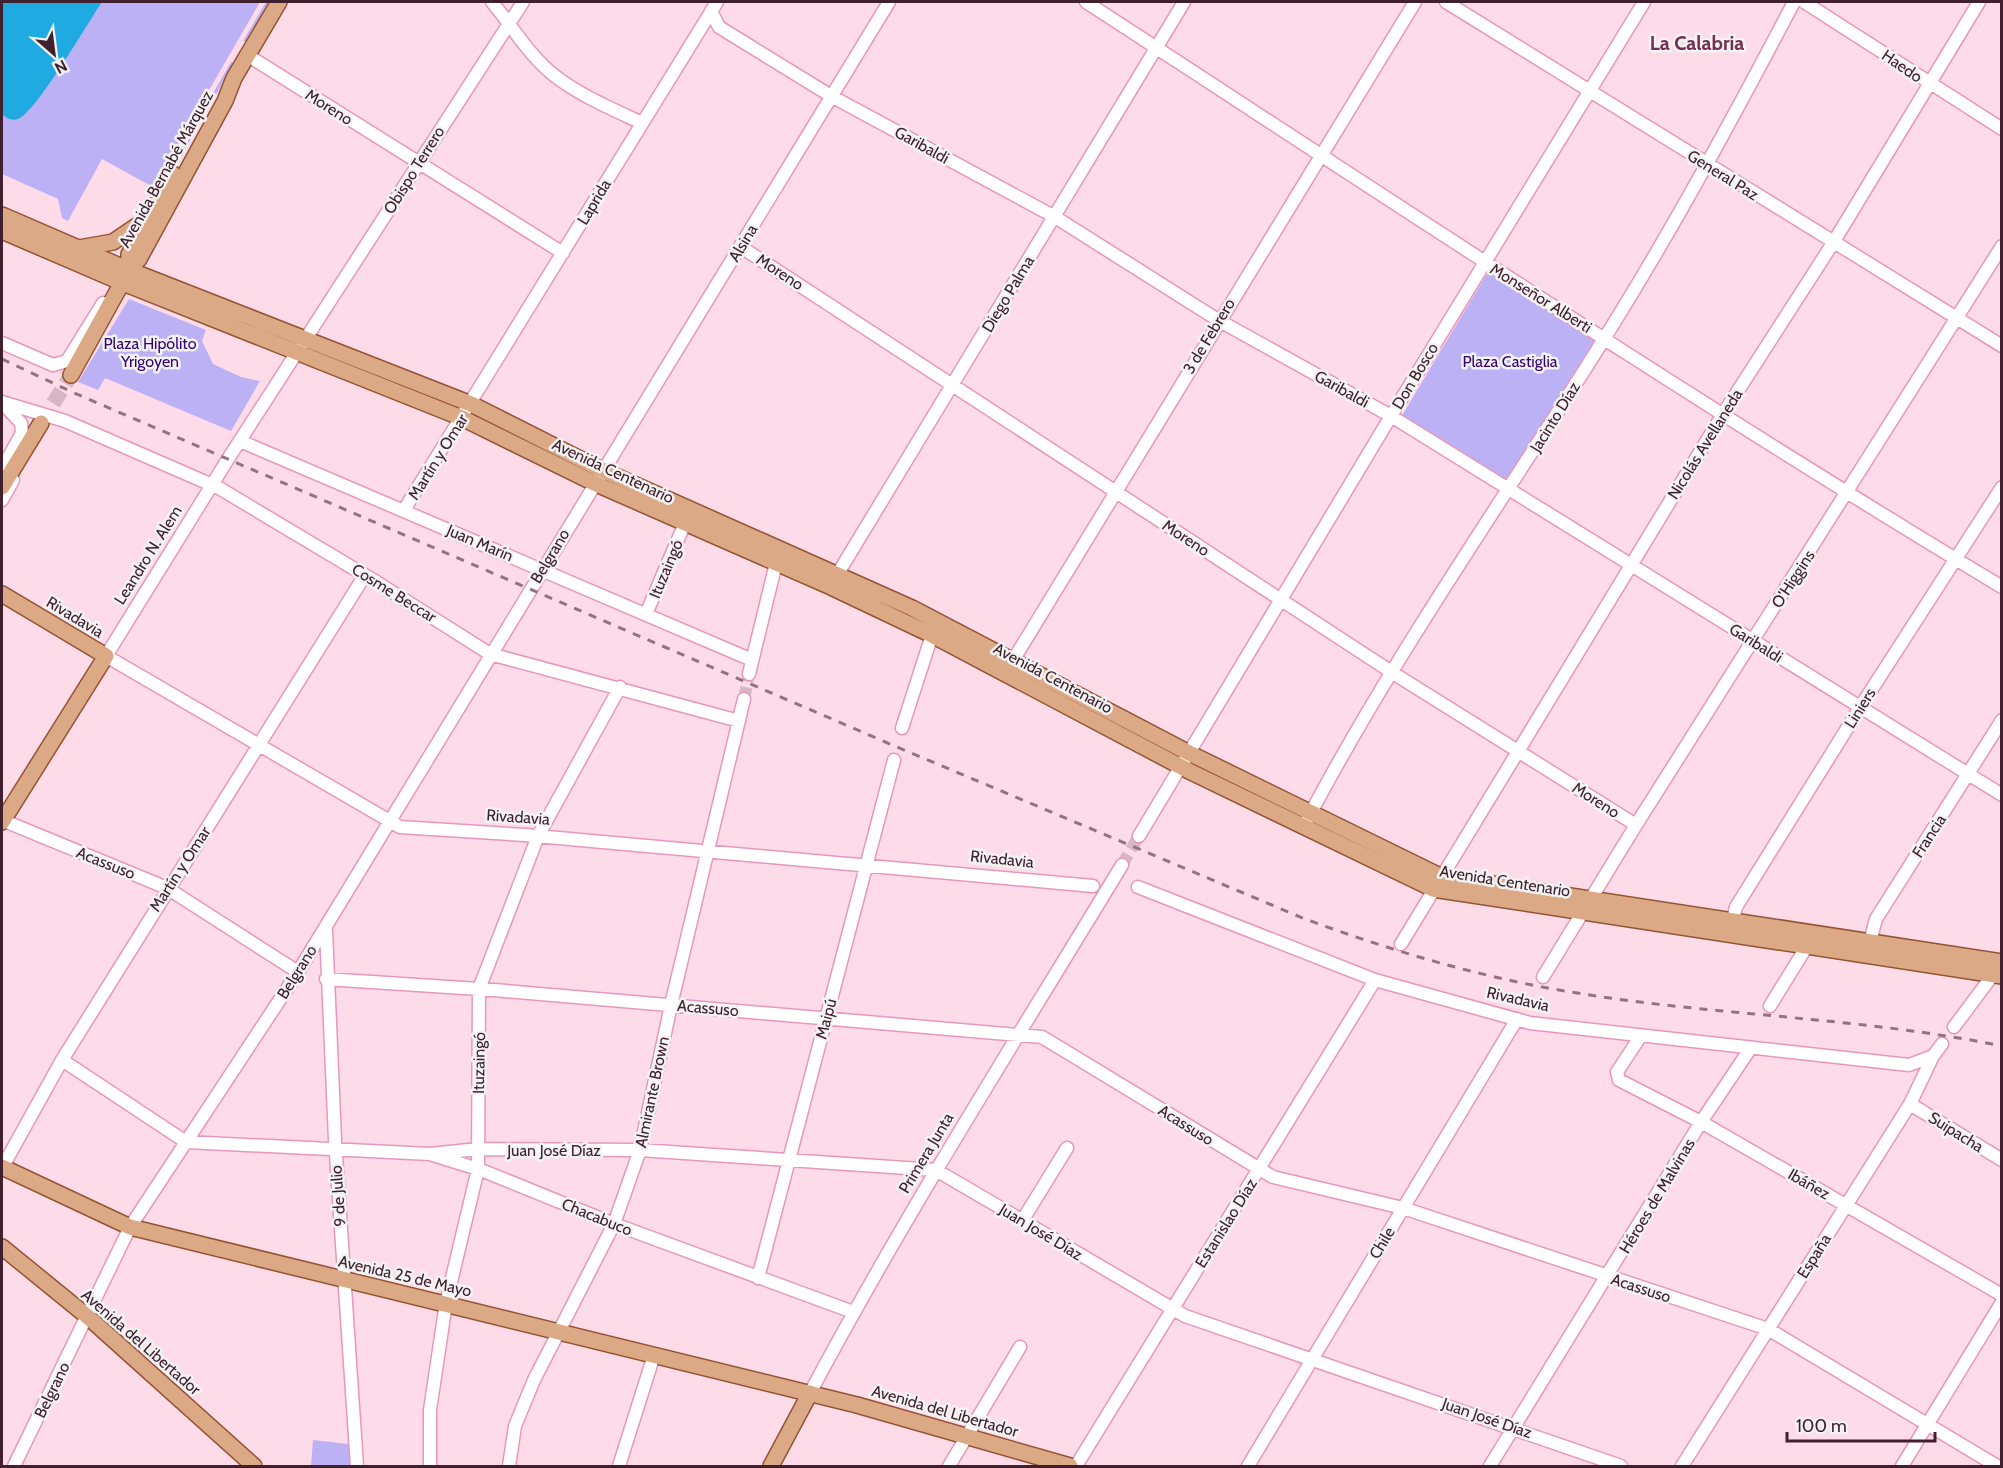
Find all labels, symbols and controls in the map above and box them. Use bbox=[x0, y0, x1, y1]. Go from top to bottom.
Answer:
north arrow bbox=[24, 24, 84, 84]
district label: La Calabria bbox=[1650, 31, 1744, 55]
street label: Haedo bbox=[1878, 46, 1926, 86]
text: N bbox=[51, 56, 70, 78]
street label: Moreno bbox=[302, 85, 356, 129]
street label: Avenida Bernabé Márquez bbox=[115, 87, 217, 251]
street label: Garibaldi bbox=[891, 122, 953, 168]
street label: Obispo Terrero bbox=[380, 123, 449, 217]
street label: General Paz bbox=[1684, 146, 1762, 205]
street label: Laprida bbox=[573, 176, 615, 228]
street label: Alsina bbox=[725, 221, 762, 265]
street label: Moreno bbox=[753, 250, 807, 294]
street label: Diego Palma bbox=[978, 252, 1038, 336]
street label: Monseñor Alberti bbox=[1487, 259, 1595, 337]
street label: 3 de Febrero bbox=[1179, 295, 1239, 377]
park label: Plaza Hipólito Yrigoyen bbox=[104, 334, 197, 371]
street label: Don Bosco bbox=[1388, 339, 1442, 413]
park label: Plaza Castiglia bbox=[1462, 352, 1558, 371]
street label: Garibaldi bbox=[1311, 366, 1373, 412]
street label: Jacinto Díaz bbox=[1525, 378, 1584, 456]
street label: Nicolás Avellaneda bbox=[1663, 385, 1747, 503]
street label: Martín y Omar bbox=[404, 410, 472, 503]
street label: Avenida Centenario bbox=[549, 435, 677, 508]
street label: Leandro N. Alem bbox=[110, 502, 186, 608]
street label: Moreno bbox=[1159, 516, 1213, 560]
street label: Juan Marín bbox=[443, 520, 516, 566]
street label: Belgrano bbox=[526, 525, 574, 587]
street label: Ituzaingó bbox=[645, 537, 687, 601]
street label: O'Higgins bbox=[1767, 546, 1819, 611]
street label: Cosme Beccar bbox=[348, 560, 440, 627]
street label: Rivadavia bbox=[43, 592, 107, 642]
street label: Garibaldi bbox=[1726, 619, 1786, 667]
street label: Avenida Centenario bbox=[990, 639, 1116, 717]
street label: Liniers bbox=[1840, 684, 1880, 732]
street label: Moreno bbox=[1569, 778, 1623, 822]
street label: Rivadavia bbox=[486, 805, 551, 829]
street label: Francia bbox=[1908, 811, 1950, 861]
street label: Martín y Omar bbox=[145, 822, 215, 915]
street label: Acassuso bbox=[74, 843, 138, 883]
street label: Rivadavia bbox=[969, 846, 1035, 872]
street label: Avenida Centenario bbox=[1438, 861, 1572, 901]
street label: Belgrano bbox=[273, 941, 321, 1002]
street label: Rivadavia bbox=[1485, 983, 1551, 1015]
street label: Acassuso bbox=[676, 996, 740, 1020]
street label: Maipú bbox=[811, 997, 841, 1041]
street label: Ituzaingó bbox=[469, 1032, 489, 1094]
street label: Almirante Brown bbox=[631, 1035, 673, 1149]
street label: Acassuso bbox=[1155, 1101, 1217, 1150]
street label: Suipacha bbox=[1925, 1108, 1987, 1156]
street label: Primera Junta bbox=[895, 1109, 958, 1197]
street label: Héroes de Malvinas bbox=[1615, 1135, 1699, 1257]
street label: Juan José Díaz bbox=[506, 1141, 601, 1160]
street label: 9 de Julio bbox=[326, 1164, 350, 1227]
street label: Ibáñez bbox=[1785, 1164, 1834, 1204]
street label: Estanislao Díaz bbox=[1191, 1175, 1261, 1271]
street label: Chacabuco bbox=[559, 1194, 635, 1240]
street label: Juan José Díaz bbox=[995, 1199, 1086, 1265]
street label: Chile bbox=[1365, 1224, 1399, 1262]
street label: España bbox=[1793, 1230, 1835, 1282]
street label: Avenida 25 de Mayo bbox=[337, 1251, 474, 1301]
street label: Acassuso bbox=[1609, 1269, 1673, 1307]
street label: Avenida del Libertador bbox=[78, 1285, 205, 1399]
street label: Belgrano bbox=[30, 1359, 74, 1421]
street label: Avenida del Libertador bbox=[870, 1381, 1021, 1441]
street label: Juan José Díaz bbox=[1439, 1393, 1535, 1442]
scale bar bbox=[1787, 1405, 1936, 1443]
text: 100 m bbox=[1796, 1415, 1847, 1437]

